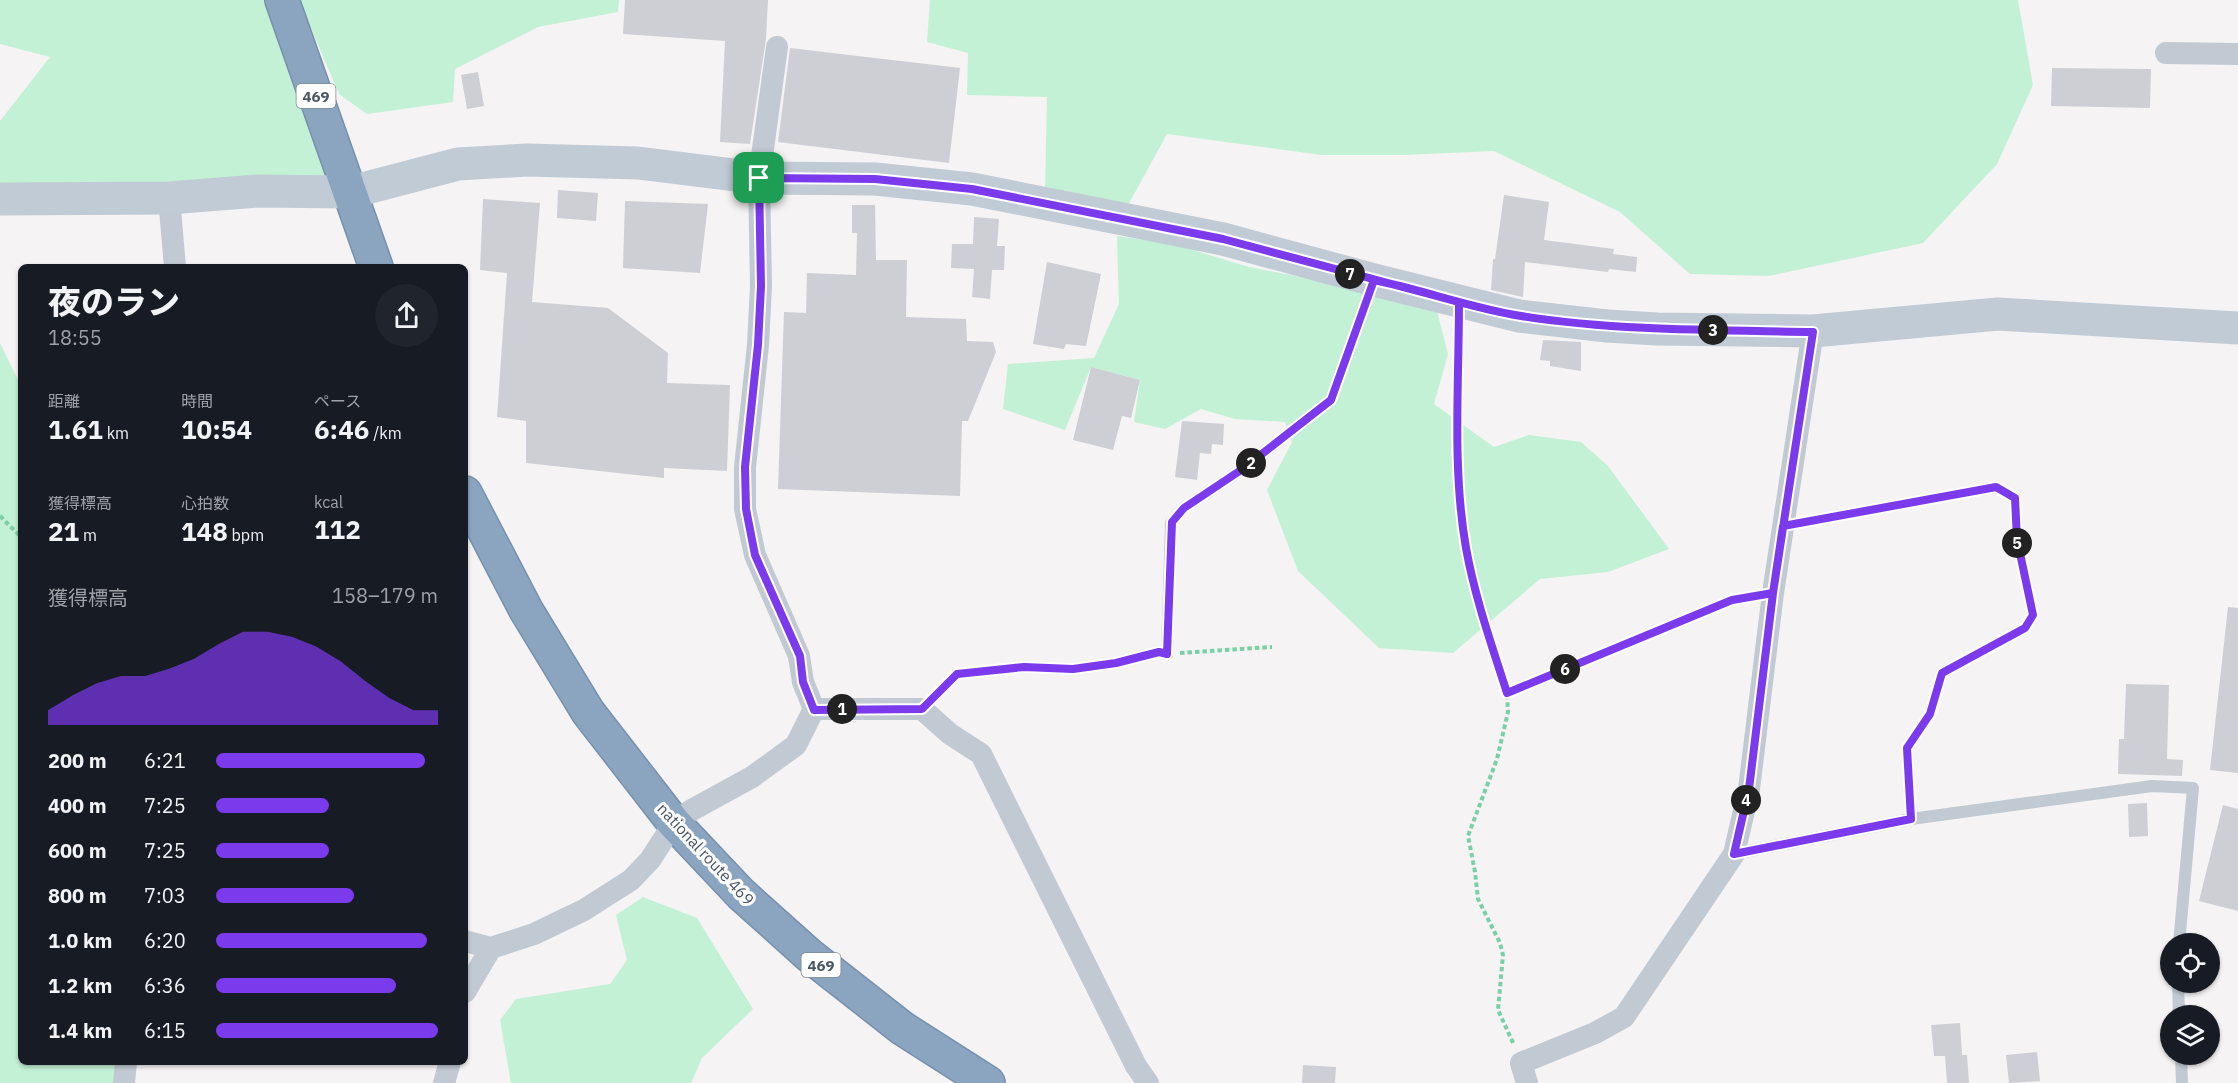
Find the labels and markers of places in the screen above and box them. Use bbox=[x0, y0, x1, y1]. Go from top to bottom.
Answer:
pin bbox=[733, 152, 784, 203]
pin: 7 bbox=[1335, 259, 1365, 289]
pin: 3 bbox=[1698, 315, 1728, 345]
pin: 2 bbox=[1236, 448, 1266, 478]
pin: 5 bbox=[2002, 528, 2032, 558]
pin: 6 bbox=[1550, 654, 1580, 684]
pin: 1 bbox=[827, 694, 857, 724]
pin: 4 bbox=[1731, 785, 1761, 815]

